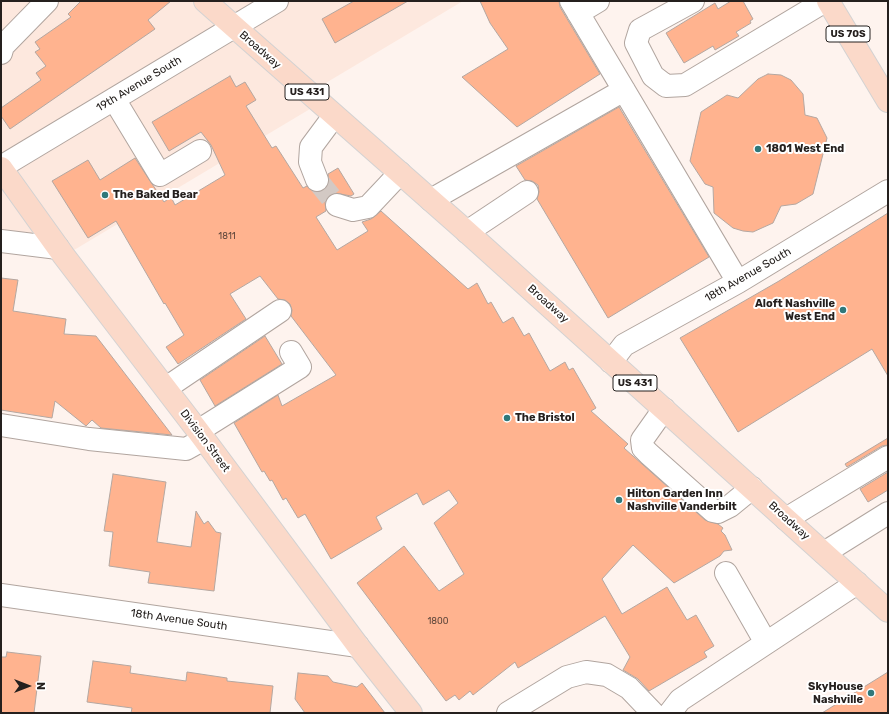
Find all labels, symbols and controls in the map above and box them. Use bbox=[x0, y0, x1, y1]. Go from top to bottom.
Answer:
road number: US 70S bbox=[826, 26, 870, 42]
street label: Broadway bbox=[236, 28, 284, 72]
street label: 19th Avenue South bbox=[94, 53, 184, 115]
road number: US 431 bbox=[285, 84, 329, 100]
place label: 1801 West End bbox=[766, 142, 844, 156]
marker: 1801 West End bbox=[753, 144, 763, 154]
place label: The Baked Bear bbox=[113, 188, 198, 202]
marker: The Baked Bear bbox=[100, 190, 110, 200]
house number: 1811 bbox=[218, 231, 236, 241]
street label: 18th Avenue South bbox=[703, 245, 793, 305]
street label: Broadway bbox=[525, 282, 571, 326]
place label: Aloft Nashville West End bbox=[755, 297, 835, 323]
marker: Aloft Nashville West End bbox=[838, 305, 848, 315]
road number: US 431 bbox=[613, 375, 657, 391]
street label: Division Street bbox=[177, 407, 233, 475]
place label: The Bristol bbox=[515, 411, 575, 425]
marker: The Bristol bbox=[502, 413, 512, 423]
place label: Hilton Garden Inn Nashville Vanderbilt bbox=[627, 487, 737, 513]
marker: Hilton Garden Inn Nashville Vanderbilt bbox=[614, 495, 624, 505]
street label: Broadway bbox=[766, 499, 812, 543]
street label: 18th Avenue South bbox=[130, 607, 228, 633]
house number: 1800 bbox=[427, 616, 449, 626]
north arrow bbox=[8, 666, 48, 706]
place label: SkyHouse Nashville bbox=[808, 680, 863, 706]
text: N bbox=[34, 682, 47, 690]
marker: SkyHouse Nashville bbox=[866, 688, 876, 698]

